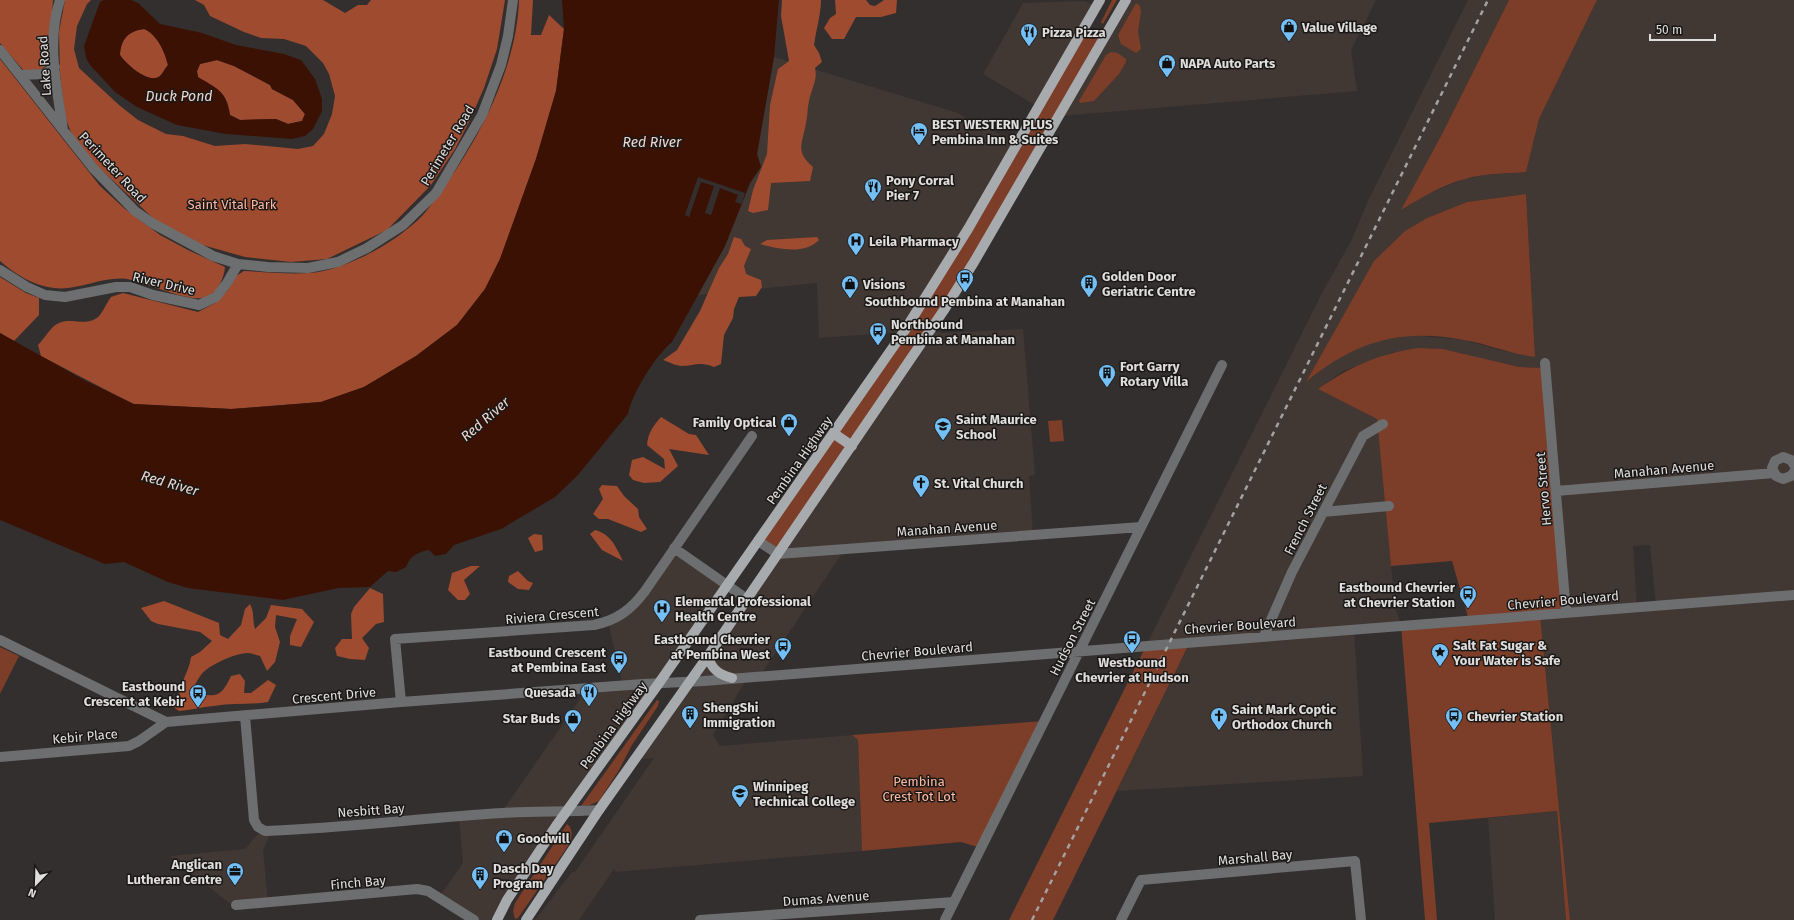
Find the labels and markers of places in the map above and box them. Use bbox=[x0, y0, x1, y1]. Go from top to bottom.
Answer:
shop icon: Value Village bbox=[1279, 17, 1299, 42]
place label: Value Village bbox=[1301, 20, 1377, 35]
restaurant icon: Pizza Pizza bbox=[1019, 22, 1039, 47]
place label: Pizza Pizza bbox=[1042, 25, 1106, 40]
shop icon: NAPA Auto Parts bbox=[1157, 53, 1177, 78]
place label: NAPA Auto Parts bbox=[1180, 56, 1276, 71]
place label: BEST WESTERN PLUS Pembina Inn & Suites bbox=[932, 117, 1059, 147]
hotel icon: BEST WESTERN PLUS Pembina Inn & Suites bbox=[909, 121, 929, 146]
place label: Pony Corral Pier 7 bbox=[886, 173, 954, 203]
restaurant icon: Pony Corral Pier 7 bbox=[863, 177, 883, 202]
hospital icon: Leila Pharmacy bbox=[846, 231, 866, 256]
place label: Leila Pharmacy bbox=[869, 234, 959, 249]
bus stop icon: Southbound Pembina at Manahan bbox=[955, 268, 975, 293]
place label: Golden Door Geriatric Centre bbox=[1102, 269, 1196, 299]
building icon: Golden Door Geriatric Centre bbox=[1079, 273, 1099, 298]
shop icon: Visions bbox=[840, 274, 860, 299]
place label: Visions bbox=[862, 277, 906, 292]
place label: Southbound Pembina at Manahan bbox=[865, 294, 1065, 309]
place label: Northbound Pembina at Manahan bbox=[891, 317, 1015, 347]
bus stop icon: Northbound Pembina at Manahan bbox=[868, 321, 888, 346]
place label: Fort Garry Rotary Villa bbox=[1120, 359, 1188, 389]
building icon: Fort Garry Rotary Villa bbox=[1097, 363, 1117, 388]
shop icon: Family Optical bbox=[779, 412, 799, 437]
place label: Saint Maurice School bbox=[956, 412, 1037, 442]
place label: Family Optical bbox=[693, 415, 776, 430]
school or university icon: Saint Maurice School bbox=[933, 416, 953, 441]
church icon: St. Vital Church bbox=[911, 473, 931, 498]
place label: St. Vital Church bbox=[934, 476, 1023, 491]
place label: Eastbound Chevrier at Chevrier Station bbox=[1339, 580, 1456, 610]
bus stop icon: Eastbound Chevrier at Chevrier Station bbox=[1458, 584, 1478, 609]
place label: Elemental Professional Health Centre bbox=[675, 594, 811, 624]
hospital icon: Elemental Professional Health Centre bbox=[652, 598, 672, 623]
bus stop icon: Westbound Chevrier at Hudson bbox=[1122, 629, 1142, 654]
place label: Eastbound Chevrier at Pembina West bbox=[654, 632, 771, 662]
bus stop icon: Eastbound Chevrier at Pembina West bbox=[773, 636, 793, 661]
place label: Salt Fat Sugar & Your Water is Safe bbox=[1452, 638, 1560, 668]
place icon: Salt Fat Sugar & Your Water is Safe bbox=[1430, 642, 1450, 667]
place label: Eastbound Crescent at Pembina East bbox=[489, 645, 607, 675]
bus stop icon: Eastbound Crescent at Pembina East bbox=[609, 649, 629, 674]
place label: Westbound Chevrier at Hudson bbox=[1075, 655, 1189, 685]
place label: Eastbound Crescent at Kebir bbox=[84, 679, 186, 709]
restaurant icon: Quesada bbox=[579, 682, 599, 707]
bus stop icon: Eastbound Crescent at Kebir bbox=[188, 683, 208, 708]
place label: Quesada bbox=[524, 685, 576, 700]
place label: ShengShi Immigration bbox=[703, 700, 775, 730]
place label: Saint Mark Coptic Orthodox Church bbox=[1232, 702, 1337, 732]
building icon: ShengShi Immigration bbox=[680, 704, 700, 729]
church icon: Saint Mark Coptic Orthodox Church bbox=[1209, 706, 1229, 731]
bus stop icon: Chevrier Station bbox=[1444, 706, 1464, 731]
shop icon: Star Buds bbox=[563, 708, 583, 733]
place label: Chevrier Station bbox=[1467, 709, 1563, 724]
place label: Star Buds bbox=[503, 711, 561, 726]
place label: Winnipeg Technical College bbox=[753, 779, 855, 809]
school or university icon: Winnipeg Technical College bbox=[730, 783, 750, 808]
shop icon: Goodwill bbox=[494, 828, 514, 853]
place label: Goodwill bbox=[517, 831, 570, 846]
place label: Anglican Lutheran Centre bbox=[127, 857, 222, 887]
office icon: Anglican Lutheran Centre bbox=[225, 861, 245, 886]
place label: Dasch Day Program bbox=[493, 861, 554, 891]
building icon: Dasch Day Program bbox=[470, 865, 490, 890]

